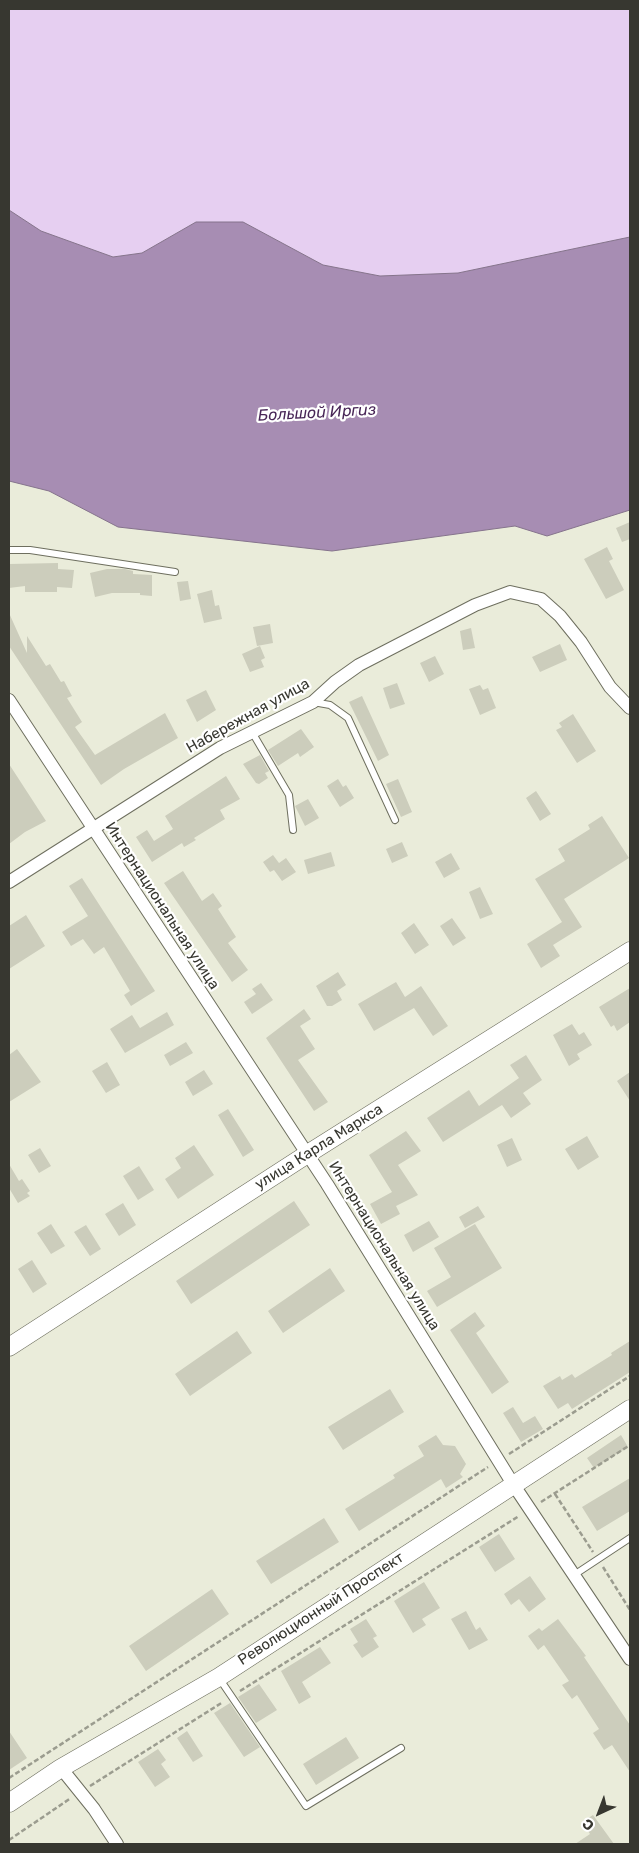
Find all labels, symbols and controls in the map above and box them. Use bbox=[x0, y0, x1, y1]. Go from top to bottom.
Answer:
water label: Большой Иргиз bbox=[257, 400, 377, 426]
street label: Набережная улица bbox=[183, 675, 313, 757]
street label: Интернациональная улица bbox=[101, 819, 223, 993]
street label: улица Карла Маркса bbox=[252, 1100, 386, 1194]
street label: Интернациональная улица bbox=[325, 1158, 443, 1334]
street label: Революционный Проспект bbox=[235, 1549, 407, 1669]
north arrow bbox=[574, 1788, 624, 1838]
text: С bbox=[579, 1815, 598, 1834]

